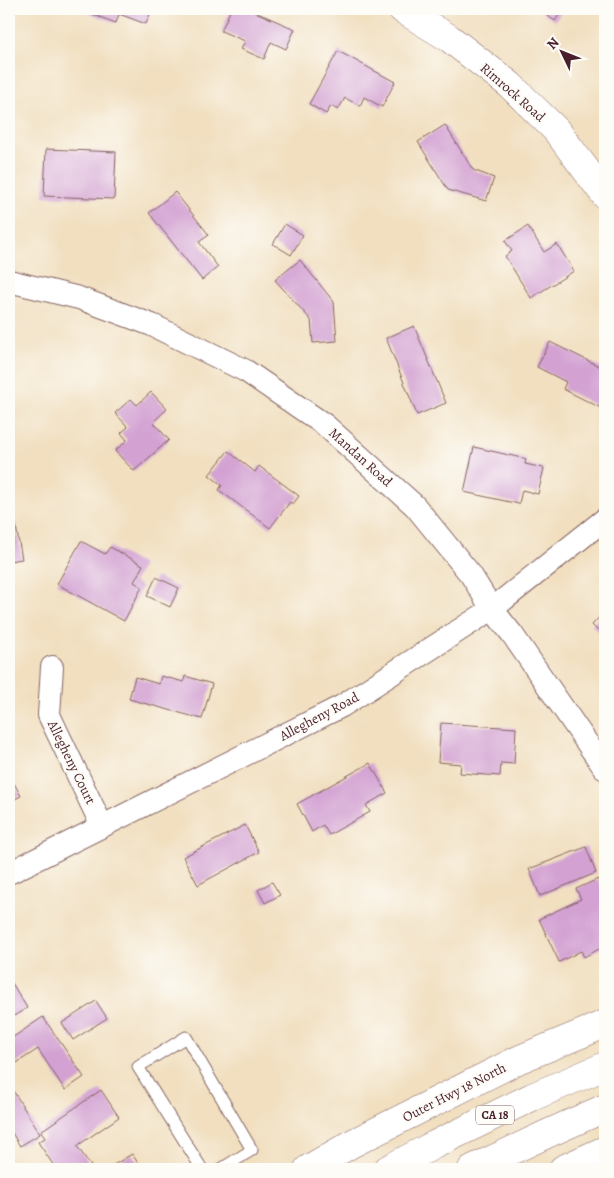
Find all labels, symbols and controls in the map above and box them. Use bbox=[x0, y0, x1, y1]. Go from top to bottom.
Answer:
north arrow bbox=[536, 28, 586, 78]
text: N bbox=[542, 33, 563, 54]
street label: Rimrock Road bbox=[476, 59, 550, 126]
street label: Mandan Road bbox=[325, 424, 397, 491]
street label: Allegheny Road bbox=[275, 687, 363, 746]
street label: Allegheny Court bbox=[43, 716, 100, 808]
street label: Outer Hwy 18 North bbox=[399, 1058, 510, 1127]
road number: CA 18 bbox=[476, 1106, 514, 1124]

